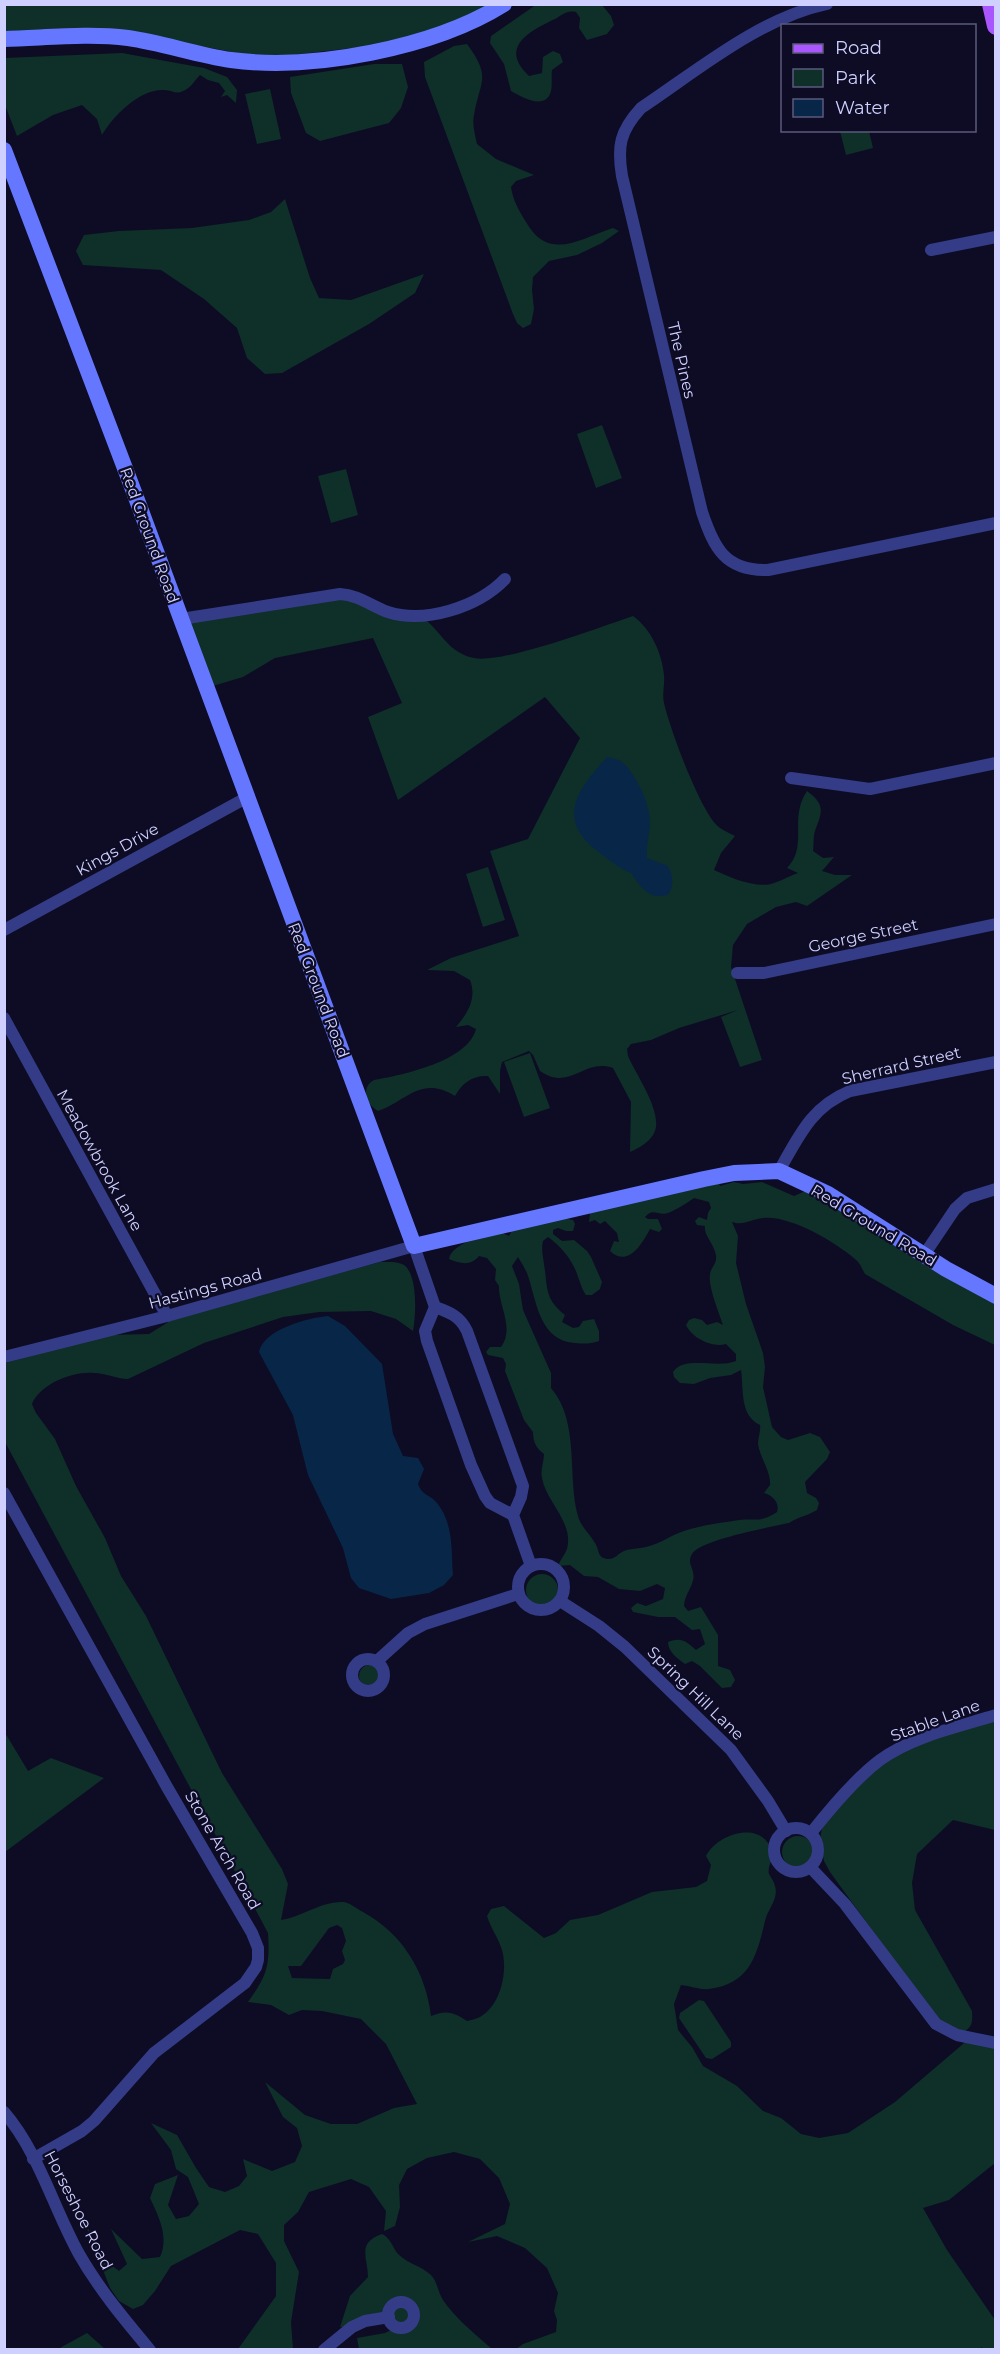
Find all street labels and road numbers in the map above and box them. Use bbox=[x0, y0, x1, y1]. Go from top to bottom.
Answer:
street label: The Pines bbox=[663, 320, 700, 400]
street label: Red Ground Road bbox=[116, 465, 183, 606]
street label: Kings Drive bbox=[73, 819, 162, 880]
street label: George Street bbox=[807, 915, 920, 956]
street label: Red Ground Road bbox=[284, 920, 353, 1060]
street label: Sherrard Street bbox=[840, 1042, 963, 1088]
street label: Meadowbrook Lane bbox=[53, 1086, 146, 1234]
street label: Red Ground Road bbox=[807, 1180, 940, 1270]
street label: Hastings Road bbox=[146, 1264, 264, 1313]
street label: Spring Hill Lane bbox=[643, 1643, 748, 1744]
street label: Stable Lane bbox=[888, 1695, 982, 1745]
street label: Stone Arch Road bbox=[181, 1787, 264, 1913]
street label: Horseshoe Road bbox=[40, 2147, 117, 2273]

